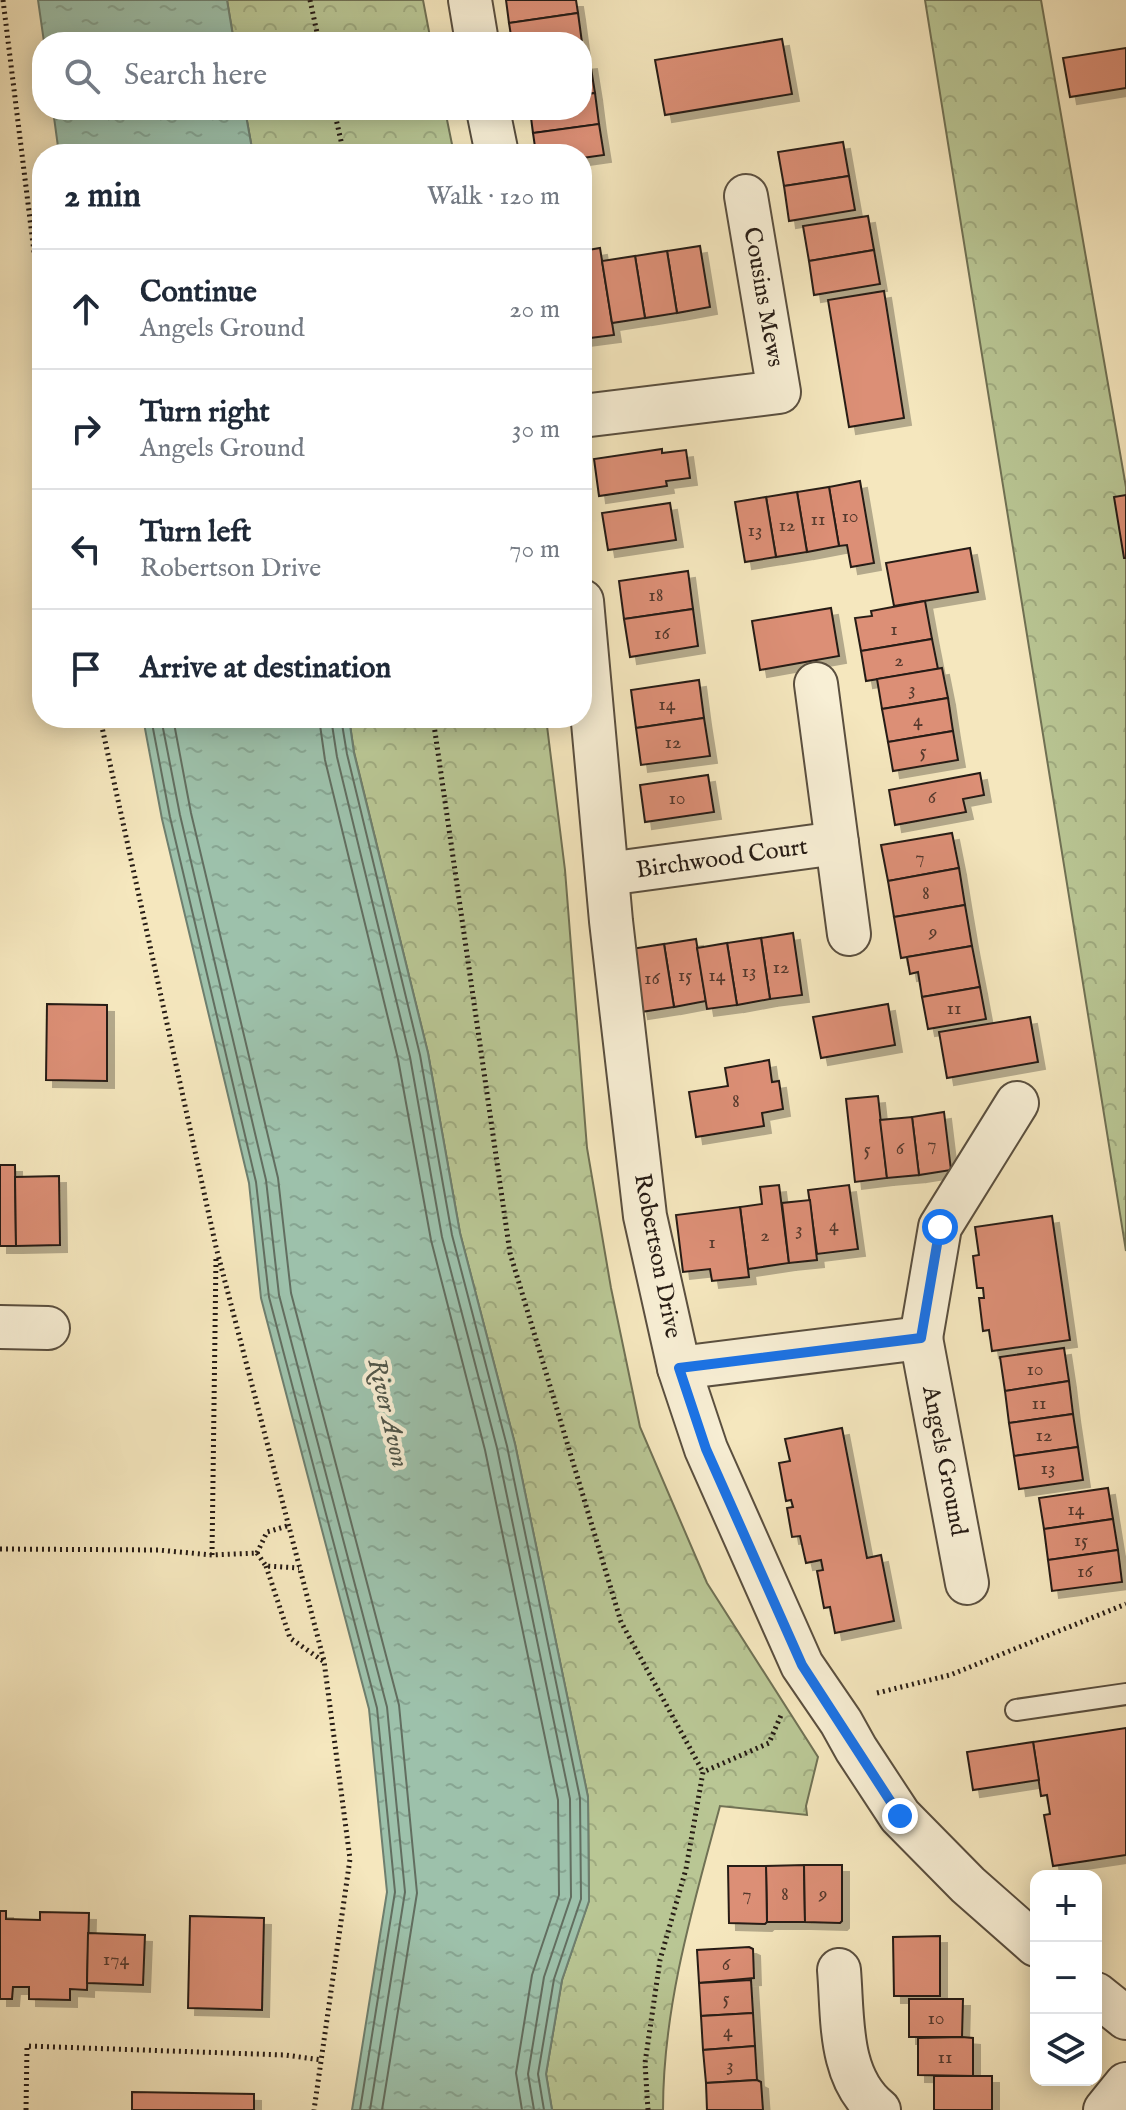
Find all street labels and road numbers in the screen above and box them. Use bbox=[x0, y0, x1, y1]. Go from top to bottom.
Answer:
street label: Cousins Mews bbox=[735, 225, 791, 369]
street label: Birchwood Court bbox=[634, 832, 810, 886]
street label: Robertson Drive bbox=[626, 1171, 688, 1341]
street label: Angels Ground bbox=[914, 1382, 974, 1539]

